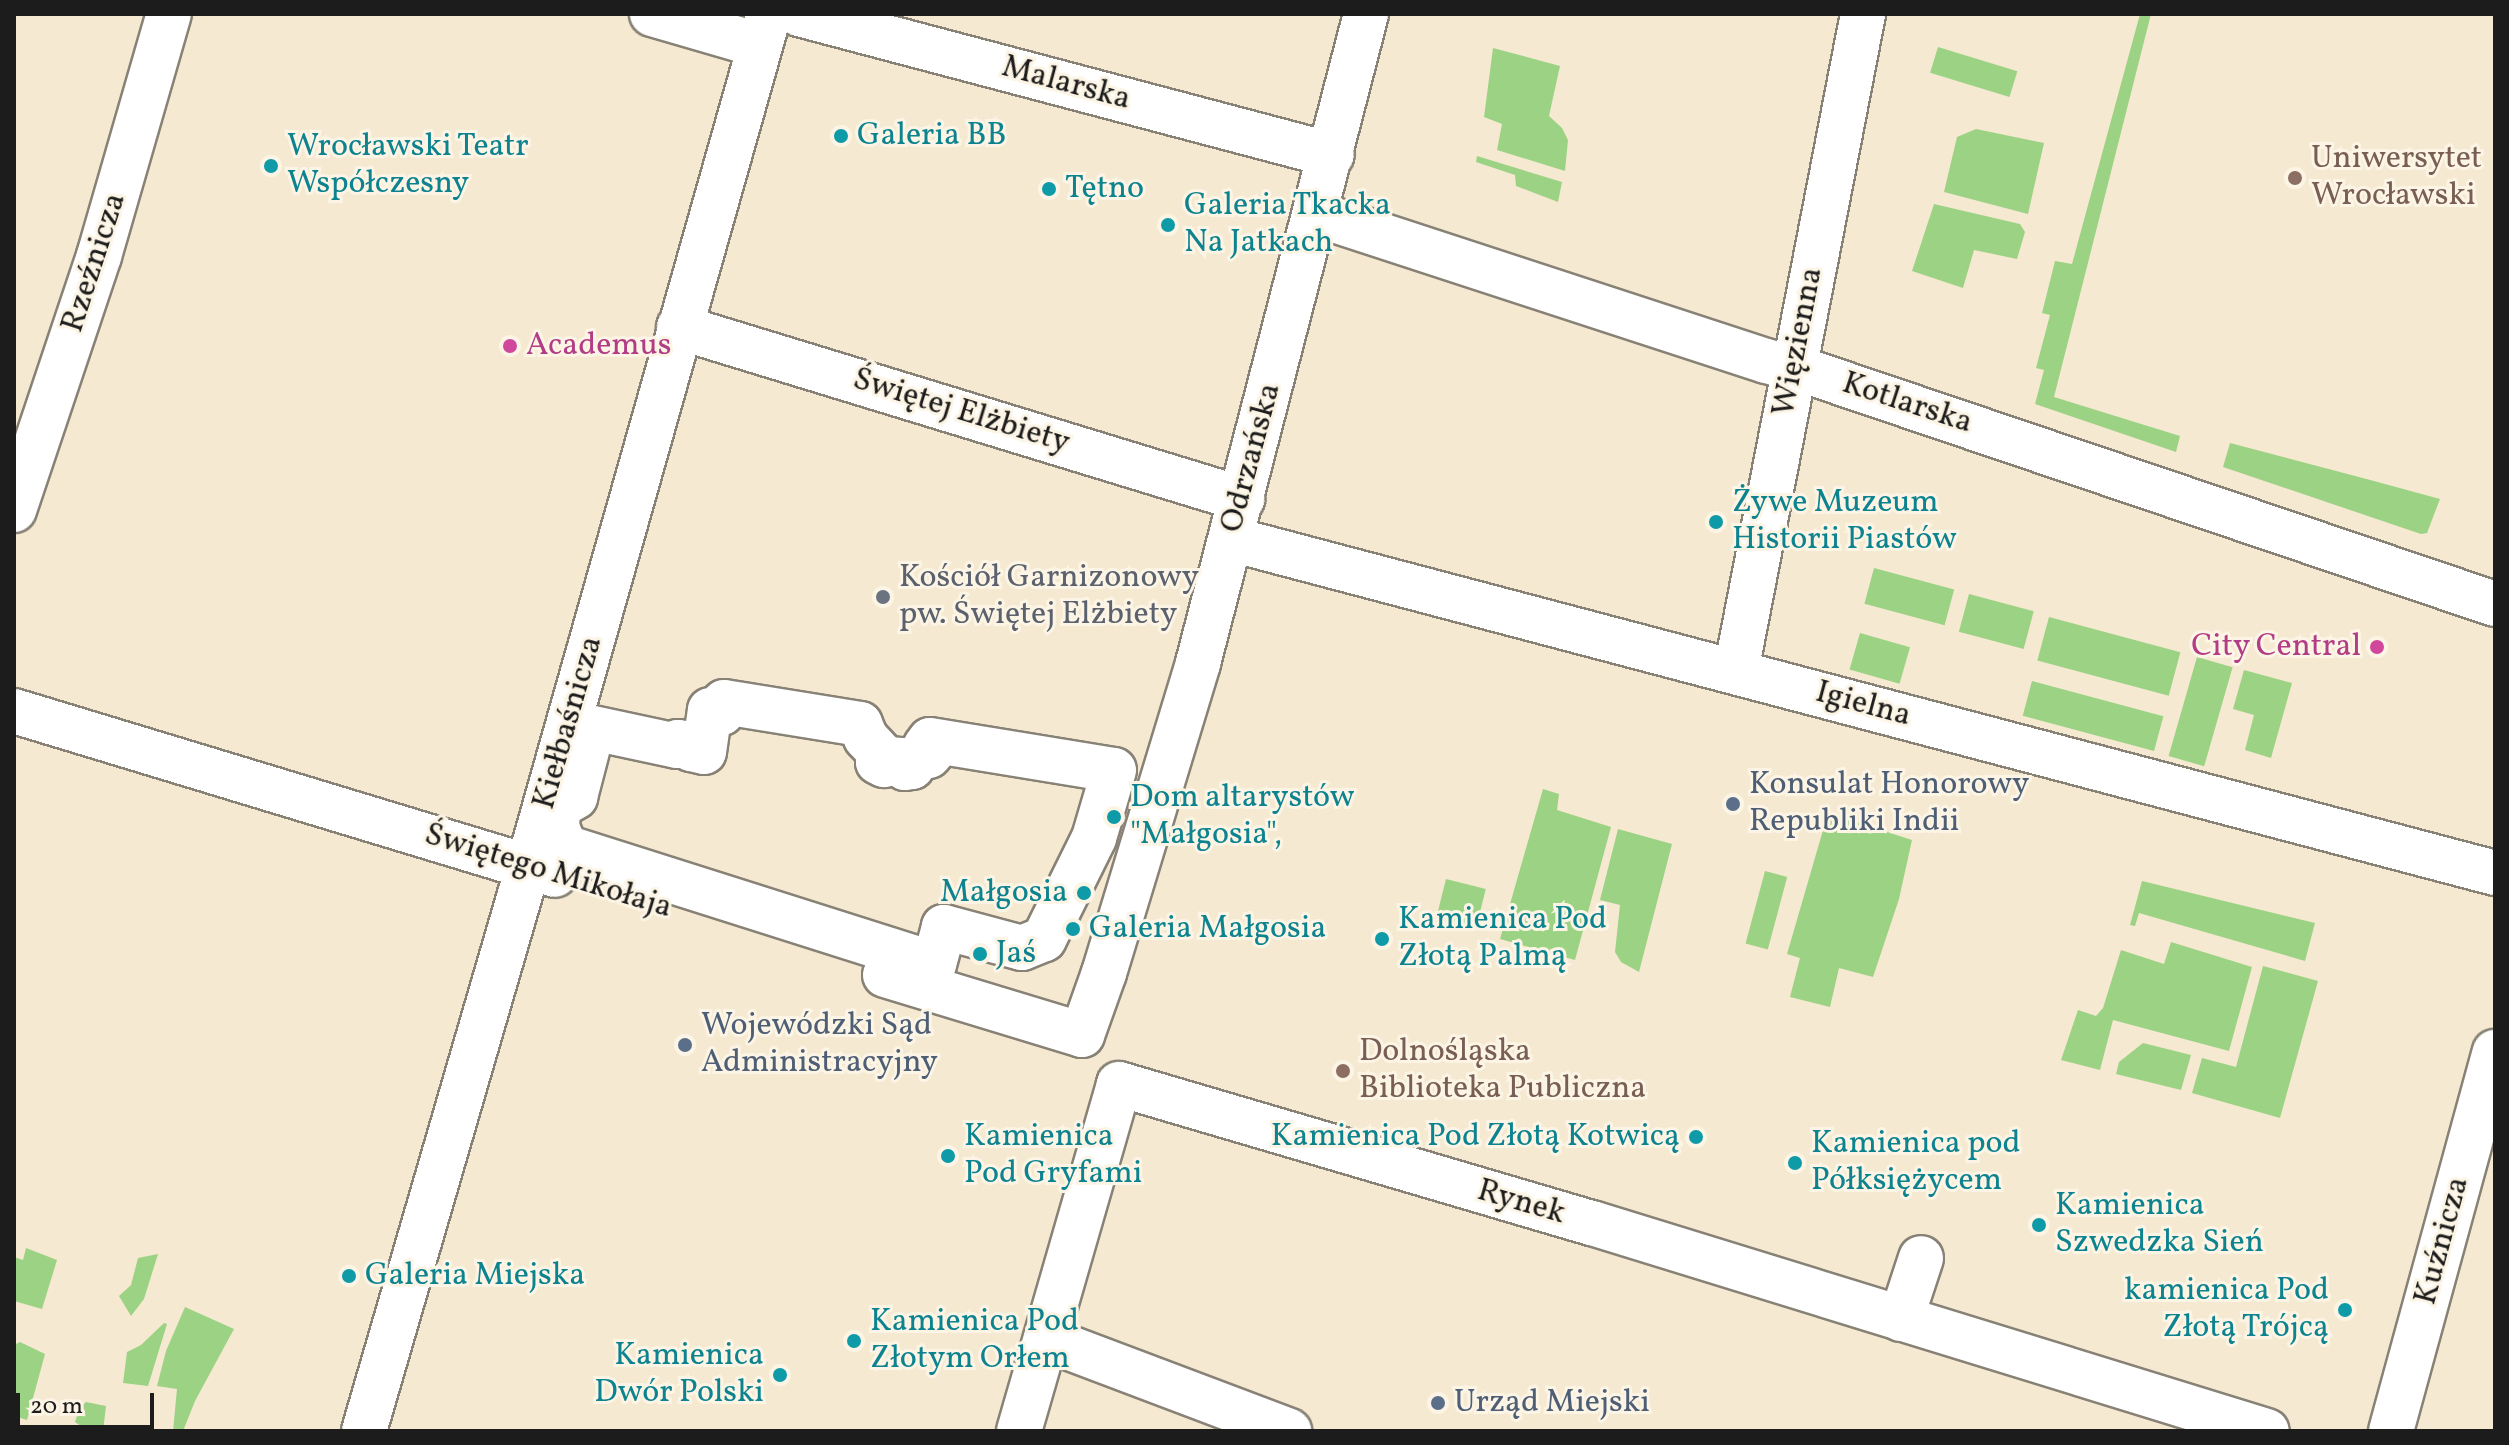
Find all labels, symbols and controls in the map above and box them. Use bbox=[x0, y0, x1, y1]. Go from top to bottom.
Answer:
street label: Malarska bbox=[997, 48, 1135, 120]
place label: Galeria BB bbox=[857, 117, 1006, 155]
marker: Galeria BB bbox=[832, 127, 850, 145]
place label: Wrocławski Teatr Współczesny bbox=[287, 129, 530, 204]
place label: Uniwersytet Wrocławski bbox=[2311, 141, 2482, 216]
marker: Wrocławski Teatr Współczesny bbox=[262, 157, 280, 175]
marker: Uniwersytet Wrocławski bbox=[2286, 169, 2304, 187]
place label: Tętno bbox=[1065, 170, 1144, 208]
marker: Tętno bbox=[1040, 180, 1058, 198]
place label: Galeria Tkacka Na Jatkach bbox=[1184, 188, 1392, 263]
street label: Rzeźnicza bbox=[54, 189, 136, 337]
marker: Galeria Tkacka Na Jatkach bbox=[1159, 216, 1177, 234]
street label: Więzienna bbox=[1766, 264, 1832, 420]
place label: Academus bbox=[526, 327, 671, 365]
marker: Academus bbox=[501, 337, 519, 355]
street label: Świętej Elżbiety bbox=[848, 361, 1074, 463]
street label: Kotlarska bbox=[1837, 365, 1977, 443]
street label: Odrzańska bbox=[1214, 379, 1290, 537]
place label: Żywe Muzeum Historii Piastów bbox=[1732, 485, 1957, 560]
marker: Żywe Muzeum Historii Piastów bbox=[1707, 513, 1725, 531]
place label: Kościół Garnizonowy pw. Świętej Elżbiety bbox=[899, 560, 1199, 635]
marker: Kościół Garnizonowy pw. Świętej Elżbiety bbox=[874, 588, 892, 606]
place label: City Central bbox=[2190, 628, 2361, 666]
street label: Kiełbaśnicza bbox=[526, 632, 612, 814]
marker: City Central bbox=[2368, 638, 2386, 656]
street label: Igielna bbox=[1811, 674, 1915, 736]
place label: Konsulat Honorowy Republiki Indii bbox=[1749, 767, 2029, 842]
place label: Dom altarystów "Małgosia", bbox=[1130, 780, 1355, 855]
marker: Konsulat Honorowy Republiki Indii bbox=[1724, 795, 1742, 813]
marker: Dom altarystów "Małgosia", bbox=[1105, 808, 1123, 826]
street label: Świętego Mikołaja bbox=[420, 816, 676, 928]
place label: Małgosia bbox=[940, 874, 1068, 912]
marker: Małgosia bbox=[1075, 884, 1093, 902]
place label: Kamienica Pod Złotą Palmą bbox=[1398, 902, 1607, 977]
place label: Galeria Małgosia bbox=[1089, 910, 1326, 948]
marker: Galeria Małgosia bbox=[1064, 920, 1082, 938]
marker: Kamienica Pod Złotą Palmą bbox=[1373, 930, 1391, 948]
place label: Jaś bbox=[996, 935, 1036, 973]
marker: Jaś bbox=[971, 945, 989, 963]
place label: Wojewódzki Sąd Administracyjny bbox=[701, 1008, 938, 1083]
place label: Dolnośląska Biblioteka Publiczna bbox=[1359, 1034, 1646, 1109]
marker: Wojewódzki Sąd Administracyjny bbox=[676, 1036, 694, 1054]
marker: Dolnośląska Biblioteka Publiczna bbox=[1334, 1062, 1352, 1080]
place label: Kamienica Pod Złotą Kotwicą bbox=[1271, 1118, 1680, 1156]
place label: Kamienica Pod Gryfami bbox=[964, 1119, 1142, 1194]
place label: Kamienica pod Półksiężycem bbox=[1811, 1126, 2021, 1201]
marker: Kamienica Pod Złotą Kotwicą bbox=[1687, 1128, 1705, 1146]
marker: Kamienica Pod Gryfami bbox=[939, 1147, 957, 1165]
marker: Kamienica pod Półksiężycem bbox=[1786, 1154, 1804, 1172]
street label: Rynek bbox=[1473, 1172, 1569, 1234]
street label: Kuźnicza bbox=[2408, 1173, 2478, 1309]
place label: Kamienica Szwedzka Sień bbox=[2055, 1188, 2264, 1263]
marker: Kamienica Szwedzka Sień bbox=[2030, 1216, 2048, 1234]
place label: Galeria Miejska bbox=[365, 1257, 585, 1295]
marker: Galeria Miejska bbox=[340, 1267, 358, 1285]
place label: kamienica Pod Złotą Trójcą bbox=[2124, 1273, 2329, 1348]
marker: kamienica Pod Złotą Trójcą bbox=[2336, 1301, 2354, 1319]
place label: Kamienica Pod Złotym Orłem bbox=[870, 1304, 1079, 1379]
marker: Kamienica Pod Złotym Orłem bbox=[845, 1332, 863, 1350]
place label: Kamienica Dwór Polski bbox=[594, 1338, 764, 1413]
marker: Kamienica Dwór Polski bbox=[771, 1366, 789, 1384]
scale bar bbox=[20, 1377, 158, 1427]
place label: Urząd Miejski bbox=[1454, 1384, 1650, 1422]
text: 20 m bbox=[30, 1390, 83, 1424]
marker: Urząd Miejski bbox=[1429, 1394, 1447, 1412]

